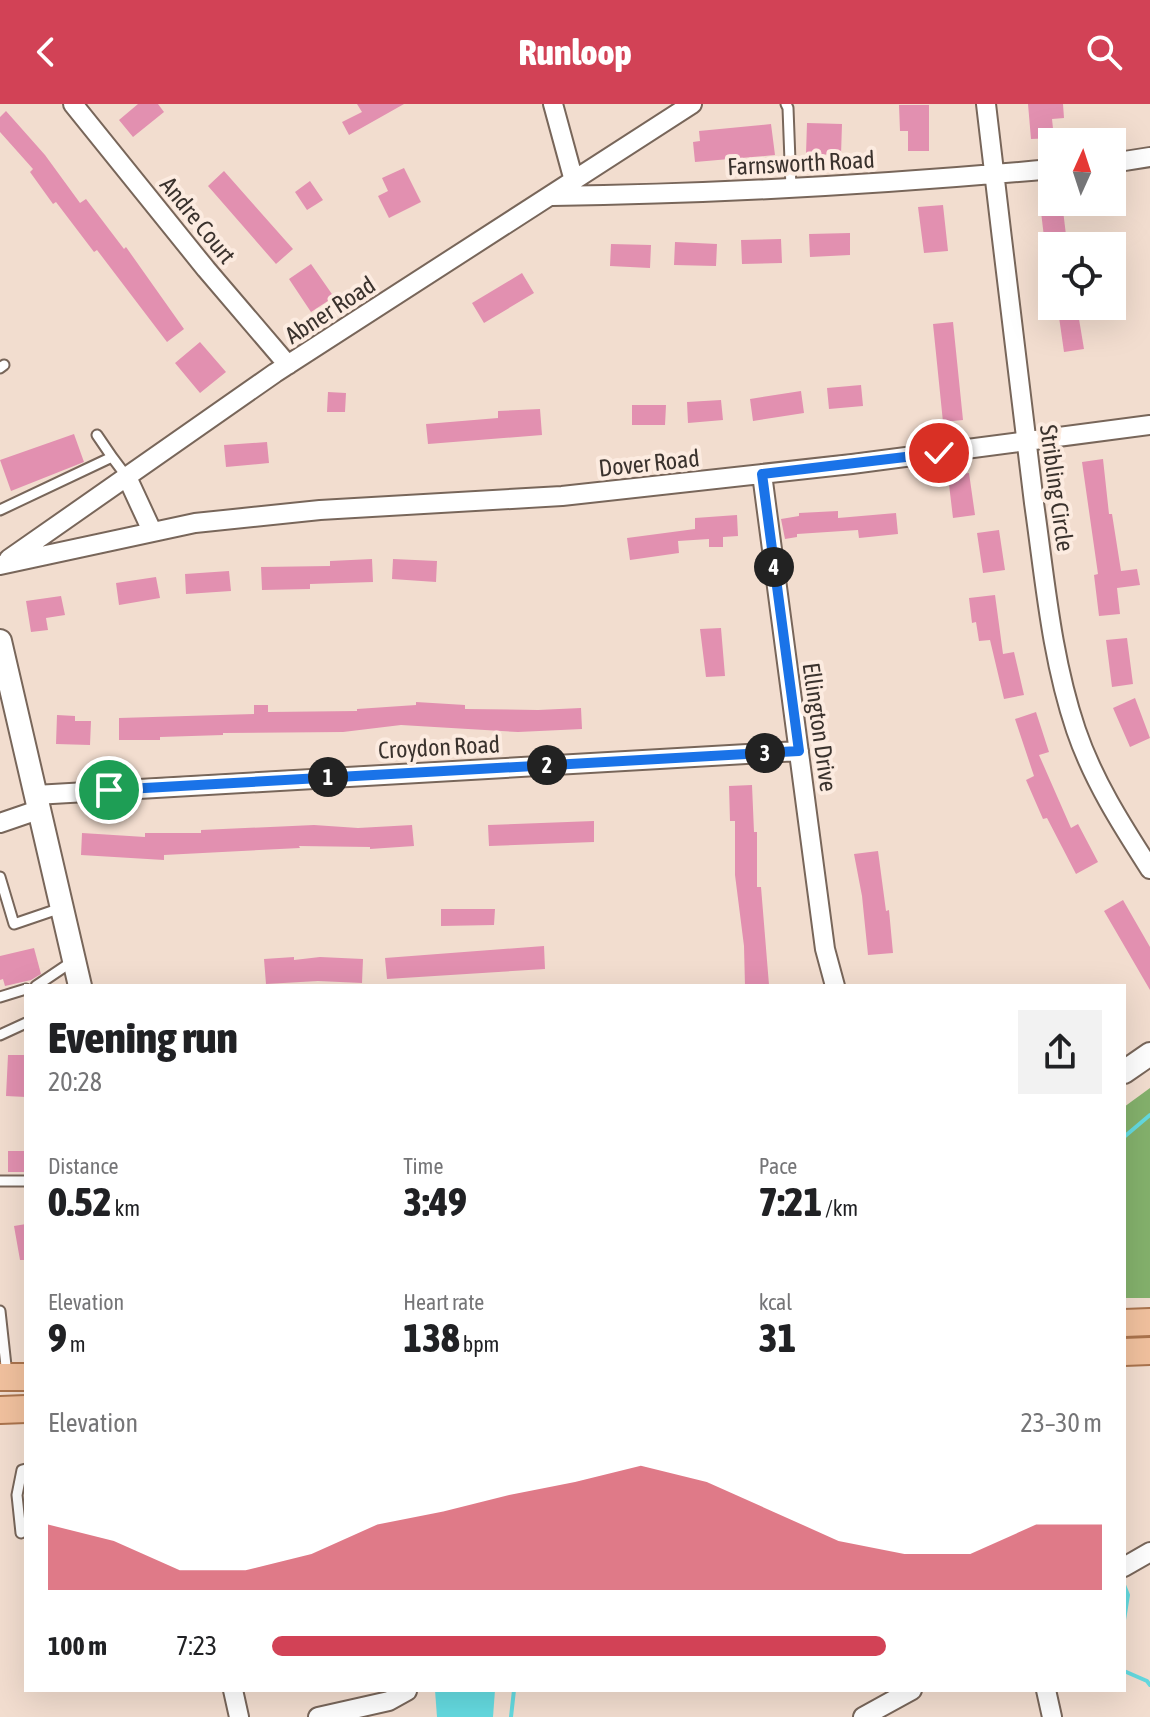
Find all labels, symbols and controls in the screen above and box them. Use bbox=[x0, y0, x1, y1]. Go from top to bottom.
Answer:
icon: back bbox=[24, 30, 68, 74]
icon: search bbox=[1082, 30, 1126, 74]
text: Runloop bbox=[519, 31, 631, 73]
north arrow bbox=[1038, 128, 1126, 216]
map controls bbox=[1038, 128, 1126, 320]
street label: Farnsworth Road bbox=[727, 146, 875, 180]
street label: Andre Court bbox=[155, 171, 241, 269]
button: locate bbox=[1038, 232, 1126, 320]
street label: Abner Road bbox=[280, 271, 380, 349]
pin bbox=[905, 419, 973, 487]
street label: Stribling Circle bbox=[1035, 423, 1079, 553]
icon: check bbox=[917, 431, 961, 475]
street label: Dover Road bbox=[597, 444, 701, 482]
pin: 4 bbox=[754, 547, 794, 587]
text: 4 bbox=[769, 554, 779, 580]
street label: Ellington Drive bbox=[798, 661, 842, 793]
street label: Croydon Road bbox=[377, 730, 501, 764]
pin: 3 bbox=[745, 733, 785, 773]
text: 3 bbox=[760, 740, 770, 766]
pin: 2 bbox=[527, 745, 567, 785]
text: 2 bbox=[542, 752, 552, 778]
pin bbox=[75, 756, 143, 824]
pin: 1 bbox=[308, 757, 348, 797]
text: 1 bbox=[323, 764, 333, 790]
icon: arrive bbox=[87, 768, 131, 812]
button: share bbox=[1018, 1010, 1102, 1094]
text: Evening run bbox=[48, 1012, 238, 1062]
text: 20:28 bbox=[48, 1067, 102, 1097]
text: Distance bbox=[48, 1153, 119, 1179]
text: Time bbox=[403, 1153, 443, 1179]
text: Pace bbox=[759, 1153, 797, 1179]
text: 0.52 bbox=[48, 1179, 112, 1224]
text: 3:49 bbox=[403, 1179, 467, 1224]
text: 7:21 bbox=[759, 1179, 822, 1224]
text: km bbox=[112, 1195, 140, 1221]
text: /km bbox=[822, 1195, 858, 1221]
text: Elevation bbox=[48, 1289, 124, 1315]
text: Heart rate bbox=[403, 1289, 484, 1315]
text: kcal bbox=[759, 1289, 792, 1315]
text: 9 bbox=[48, 1315, 67, 1360]
text: 138 bbox=[403, 1315, 460, 1360]
text: 31 bbox=[759, 1315, 796, 1360]
text: m bbox=[67, 1331, 86, 1357]
text: bpm bbox=[460, 1331, 499, 1357]
text: Elevation bbox=[48, 1408, 138, 1438]
text: 23–30 m bbox=[1020, 1408, 1102, 1438]
text: 100 m bbox=[48, 1631, 107, 1661]
text: 7:23 bbox=[176, 1631, 217, 1661]

